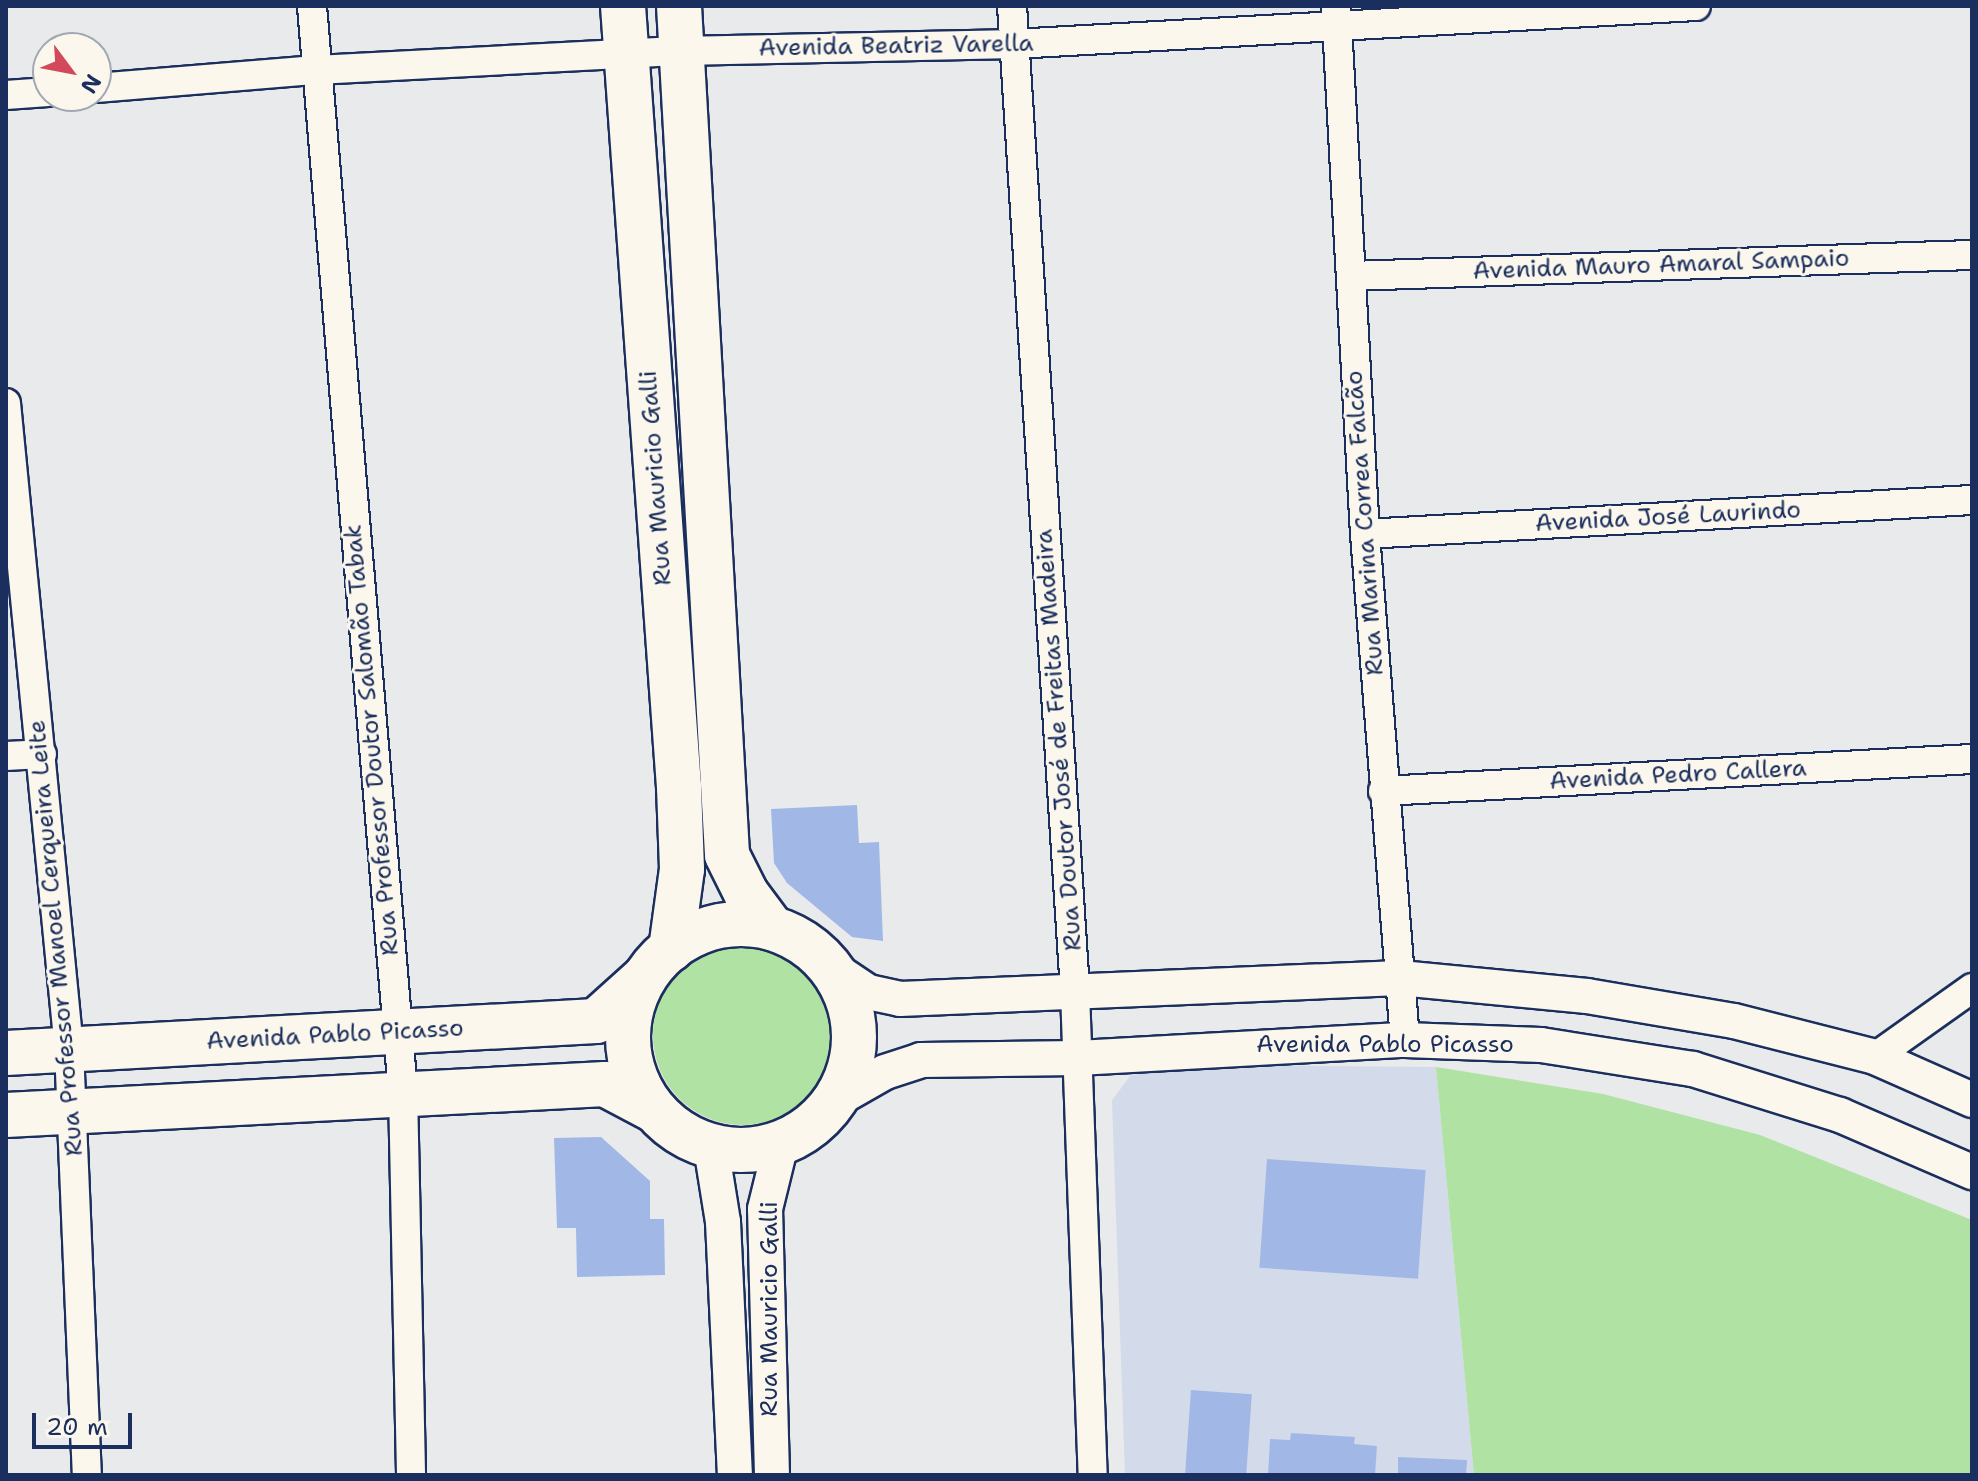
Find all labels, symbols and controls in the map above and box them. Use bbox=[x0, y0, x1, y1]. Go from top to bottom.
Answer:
street label: Avenida Beatriz Varella bbox=[758, 29, 1034, 63]
north arrow bbox=[32, 32, 112, 112]
text: N bbox=[74, 69, 108, 99]
street label: Avenida Mauro Amaral Sampaio bbox=[1472, 244, 1850, 286]
street label: Rua Mauricio Galli bbox=[634, 369, 678, 587]
street label: Rua Marina Correa Falcão bbox=[1340, 370, 1390, 676]
street label: Avenida José Laurindo bbox=[1534, 496, 1802, 538]
street label: Rua Professor Doutor Salomão Tabak bbox=[339, 523, 405, 957]
street label: Rua Doutor José de Freitas Madeira bbox=[1030, 528, 1088, 952]
street label: Rua Professor Manoel Cerqueira Leite bbox=[23, 719, 89, 1157]
street label: Avenida Pedro Callera bbox=[1549, 754, 1807, 796]
street label: Avenida Pablo Picasso bbox=[206, 1014, 464, 1056]
street label: Avenida Pablo Picasso bbox=[1256, 1031, 1514, 1059]
street label: Rua Mauricio Galli bbox=[756, 1201, 784, 1417]
scale bar bbox=[36, 1397, 136, 1447]
text: 20 m bbox=[46, 1411, 108, 1443]

